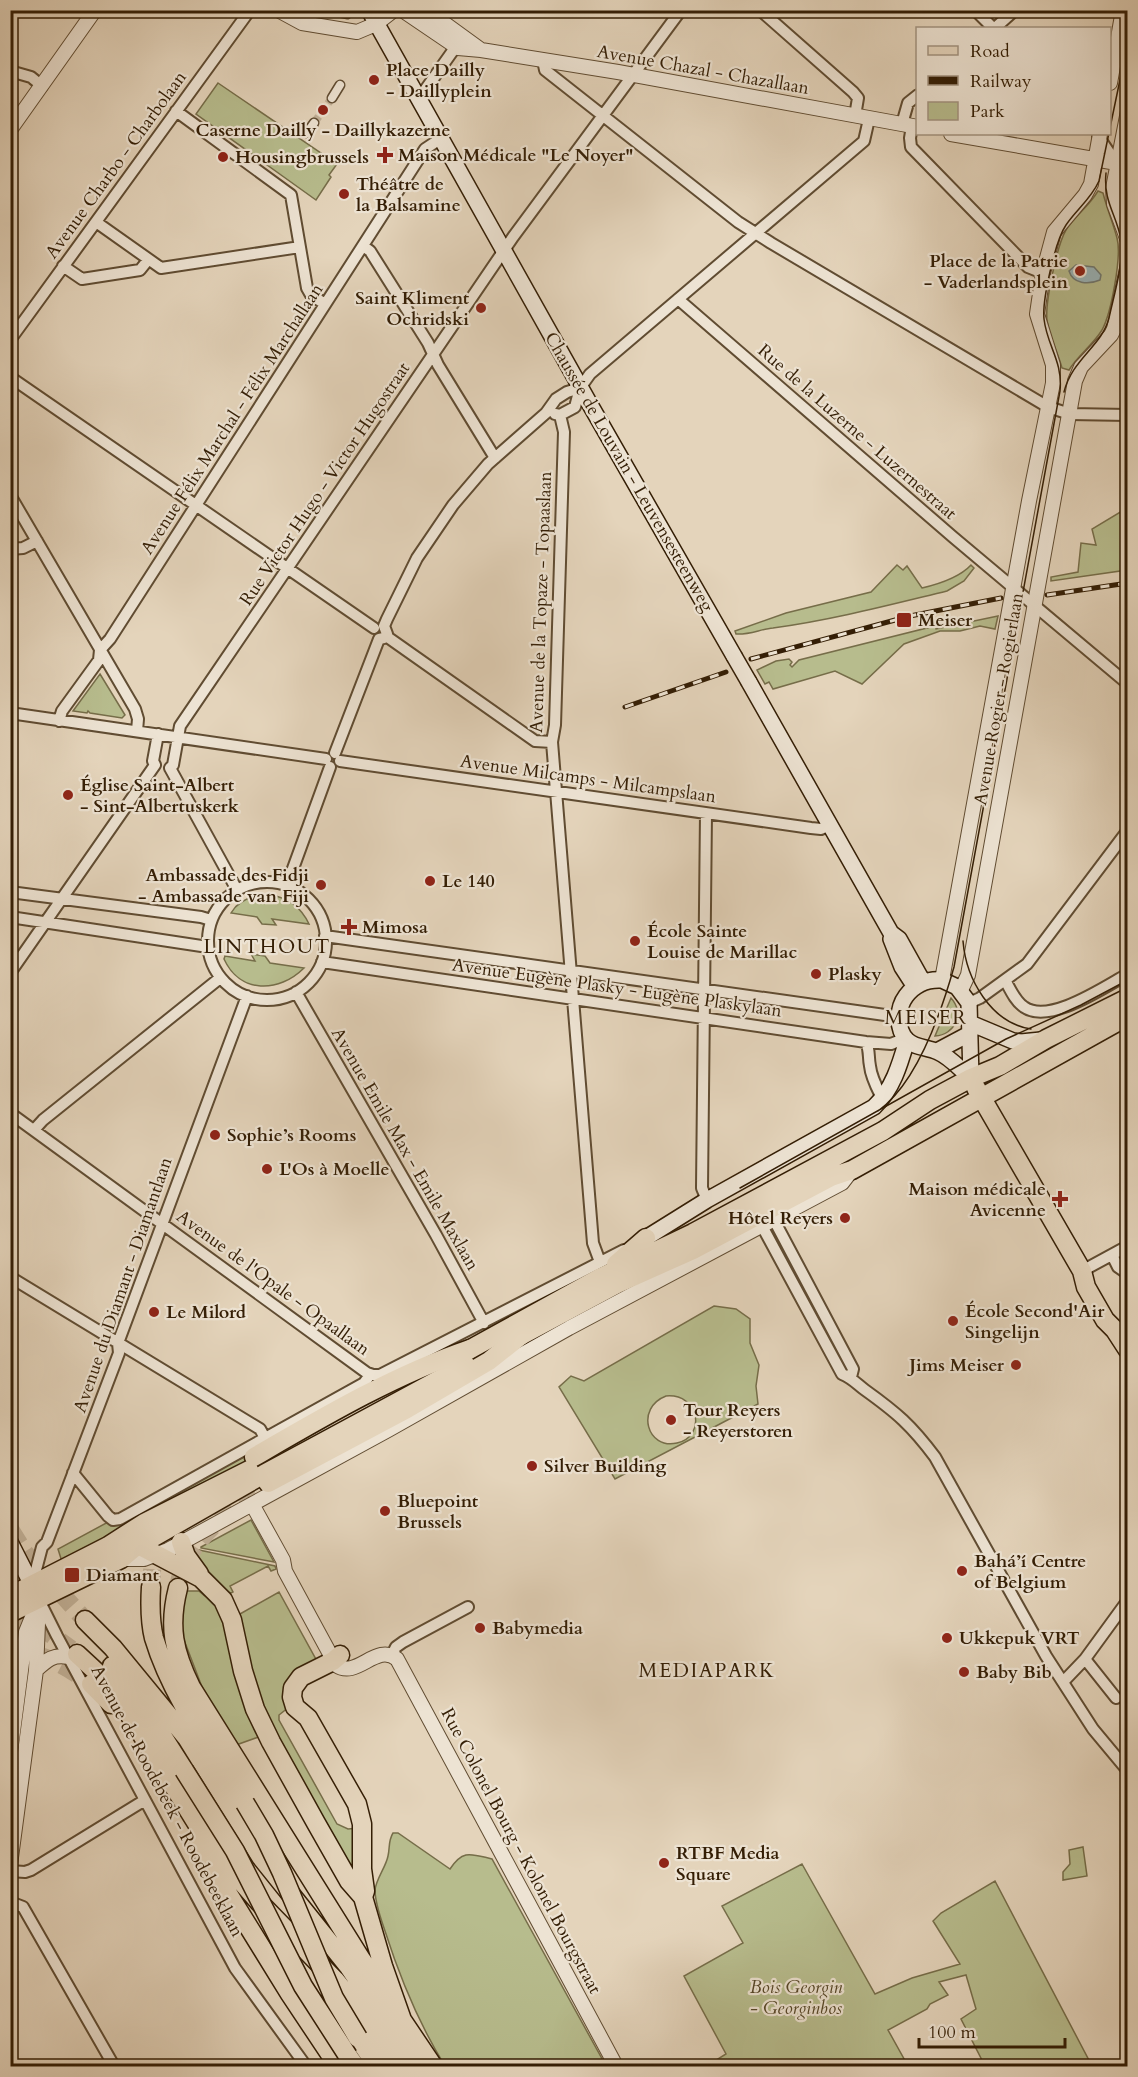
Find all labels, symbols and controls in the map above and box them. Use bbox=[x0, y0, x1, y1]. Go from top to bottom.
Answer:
legend bbox=[916, 27, 1111, 135]
street label: Avenue Chazal - Chazallaan bbox=[595, 39, 812, 101]
text: Road bbox=[970, 39, 1010, 64]
place label: Place Dailly - Daillyplein bbox=[386, 58, 492, 104]
street label: Avenue Charbo - Charbolaan bbox=[39, 66, 193, 264]
text: Railway bbox=[970, 69, 1032, 94]
marker: Place Dailly - Daillyplein bbox=[367, 73, 381, 87]
text: Park bbox=[970, 99, 1005, 124]
marker: Caserne Dailly - Daillykazerne bbox=[316, 103, 330, 117]
place label: Caserne Dailly - Daillykazerne bbox=[196, 118, 451, 143]
place label: Maison Médicale "Le Noyer" bbox=[398, 143, 633, 168]
place label: Housingbrussels bbox=[235, 145, 369, 170]
marker: Maison Médicale "Le Noyer" bbox=[376, 146, 394, 164]
marker: Housingbrussels bbox=[216, 150, 230, 164]
place label: Théâtre de la Balsamine bbox=[356, 172, 461, 218]
marker: Théâtre de la Balsamine bbox=[337, 187, 351, 201]
place label: Place de la Patrie - Vaderlandsplein bbox=[924, 249, 1068, 295]
marker: Place de la Patrie - Vaderlandsplein bbox=[1073, 264, 1087, 278]
street label: Avenue Félix Marchal - Félix Marchallaan bbox=[135, 278, 330, 559]
place label: Saint Kliment Ochridski bbox=[355, 286, 470, 332]
marker: Saint Kliment Ochridski bbox=[474, 301, 488, 315]
street label: Chaussée de Louvain - Leuvensesteenweg bbox=[538, 328, 720, 617]
street label: Rue de la Luzerne - Luzernestraat bbox=[752, 339, 962, 526]
street label: Rue Victor Hugo - Victor Hugostraat bbox=[234, 357, 416, 611]
street label: Avenue de la Topaze - Topaaslaan bbox=[524, 470, 558, 733]
street label: Avenue Rogier - Rogierlaan bbox=[968, 590, 1030, 807]
place label: Meiser bbox=[918, 608, 973, 633]
marker: Meiser bbox=[895, 611, 913, 629]
street label: Avenue Milcamps - Milcampslaan bbox=[458, 749, 718, 809]
place label: Église Saint-Albert - Sint-Albertuskerk bbox=[80, 773, 240, 819]
marker: Église Saint-Albert - Sint-Albertuskerk bbox=[61, 788, 75, 802]
place label: Ambassade des Fidji - Ambassade van Fiji bbox=[138, 863, 309, 909]
place label: Le 140 bbox=[442, 869, 495, 894]
marker: Le 140 bbox=[423, 874, 437, 888]
marker: Ambassade des Fidji - Ambassade van Fiji bbox=[314, 878, 328, 892]
place label: Mimosa bbox=[362, 915, 428, 940]
marker: Mimosa bbox=[340, 918, 358, 936]
place label: École Sainte Louise de Marillac bbox=[647, 919, 797, 965]
district label: LINTHOUT bbox=[203, 933, 331, 960]
marker: École Sainte Louise de Marillac bbox=[628, 934, 642, 948]
street label: Avenue Eugène Plasky - Eugène Plaskylaan bbox=[451, 952, 784, 1024]
place label: Plasky bbox=[828, 962, 883, 987]
marker: Plasky bbox=[809, 967, 823, 981]
district label: MEISER bbox=[884, 1004, 968, 1031]
street label: Avenue Emile Max - Emile Maxlaan bbox=[325, 1023, 485, 1276]
place label: Sophie’s Rooms bbox=[227, 1123, 356, 1148]
marker: Sophie’s Rooms bbox=[208, 1128, 222, 1142]
street label: Avenue du Diamant - Diamantlaan bbox=[68, 1153, 179, 1416]
place label: L'Os à Moelle bbox=[279, 1157, 389, 1182]
marker: L'Os à Moelle bbox=[260, 1162, 274, 1176]
place label: Maison médicale Avicenne bbox=[908, 1177, 1046, 1223]
marker: Maison médicale Avicenne bbox=[1051, 1190, 1069, 1208]
street label: Avenue de l'Opale - Opaallaan bbox=[171, 1204, 375, 1362]
place label: Hôtel Reyers bbox=[728, 1206, 833, 1231]
marker: Hôtel Reyers bbox=[838, 1211, 852, 1225]
place label: École Second'Air Singelijn bbox=[965, 1299, 1105, 1345]
place label: Le Milord bbox=[166, 1300, 247, 1325]
marker: Le Milord bbox=[147, 1305, 161, 1319]
marker: École Second'Air Singelijn bbox=[946, 1314, 960, 1328]
place label: Jims Meiser bbox=[906, 1353, 1005, 1378]
marker: Jims Meiser bbox=[1009, 1358, 1023, 1372]
place label: Tour Reyers - Reyerstoren bbox=[683, 1398, 793, 1444]
marker: Tour Reyers - Reyerstoren bbox=[664, 1413, 678, 1427]
place label: Silver Building bbox=[544, 1454, 666, 1479]
marker: Silver Building bbox=[525, 1459, 539, 1473]
place label: Bluepoint Brussels bbox=[397, 1489, 479, 1535]
marker: Bluepoint Brussels bbox=[378, 1504, 392, 1518]
place label: Bahá’í Centre of Belgium bbox=[974, 1549, 1086, 1595]
place label: Diamant bbox=[86, 1563, 159, 1588]
marker: Bahá’í Centre of Belgium bbox=[955, 1564, 969, 1578]
marker: Diamant bbox=[63, 1566, 81, 1584]
place label: Babymedia bbox=[492, 1616, 583, 1641]
marker: Babymedia bbox=[473, 1621, 487, 1635]
place label: Ukkepuk VRT bbox=[959, 1626, 1080, 1651]
marker: Ukkepuk VRT bbox=[940, 1631, 954, 1645]
district label: MEDIAPARK bbox=[639, 1657, 775, 1684]
place label: Baby Bib bbox=[976, 1660, 1052, 1685]
street label: Avenue de Roodebeek - Roodebeeklaan bbox=[84, 1661, 250, 1942]
marker: Baby Bib bbox=[957, 1665, 971, 1679]
street label: Rue Colonel Bourg - Kolonel Bourgstraat bbox=[435, 1704, 607, 1999]
place label: RTBF Media Square bbox=[676, 1841, 780, 1887]
marker: RTBF Media Square bbox=[657, 1856, 671, 1870]
park label: Bois Georgin - Georginbos bbox=[750, 1975, 843, 2021]
scale bar bbox=[919, 2011, 1064, 2049]
text: 100 m bbox=[928, 2020, 976, 2045]

